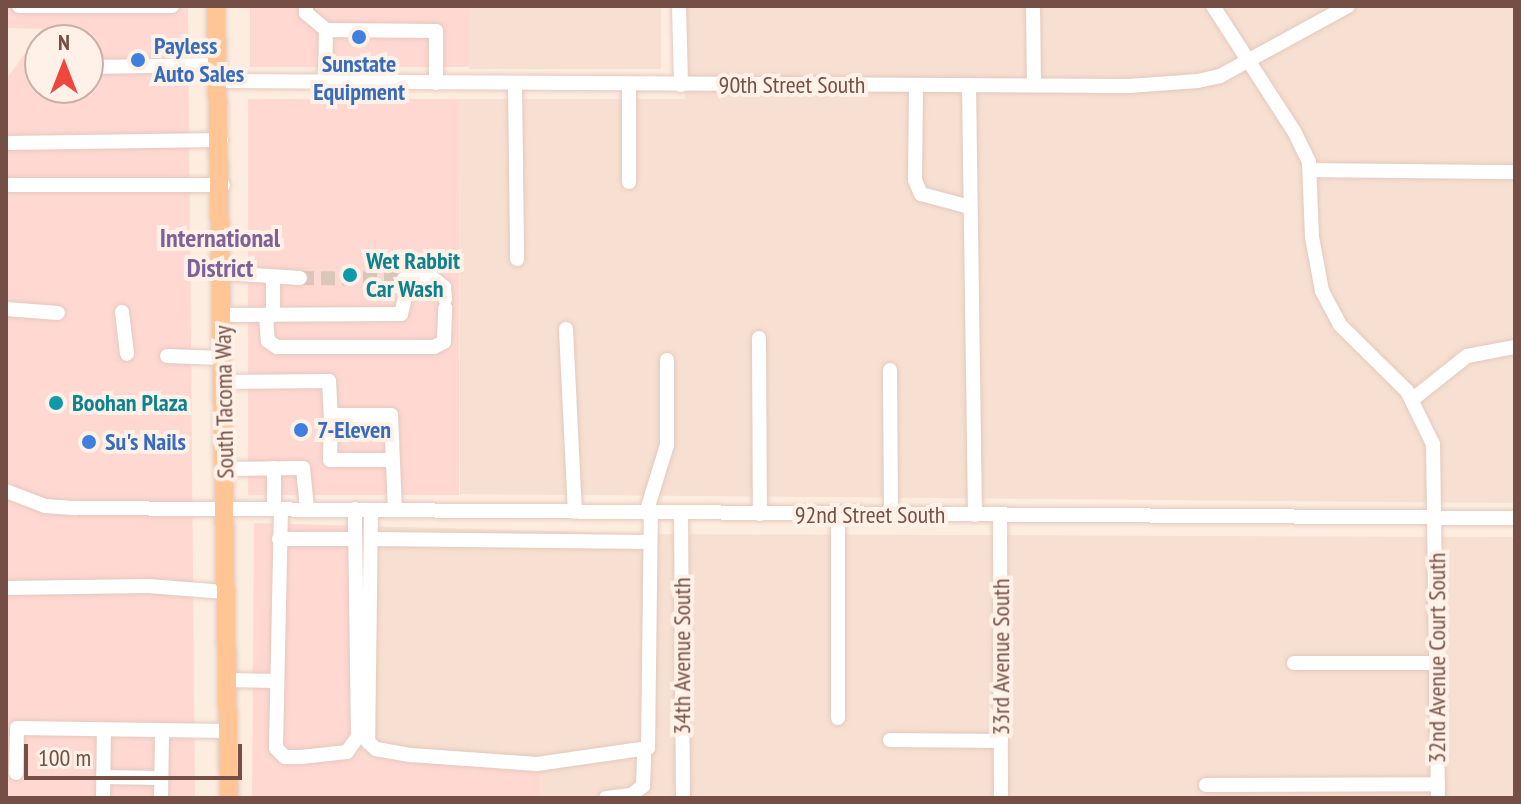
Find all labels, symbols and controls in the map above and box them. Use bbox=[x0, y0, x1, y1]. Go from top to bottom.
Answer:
north arrow bbox=[24, 24, 104, 104]
text: N bbox=[58, 28, 70, 56]
marker: Sunstate Equipment bbox=[350, 28, 368, 46]
place label: Payless Auto Sales bbox=[154, 32, 244, 88]
place label: Sunstate Equipment bbox=[313, 50, 405, 106]
marker: Payless Auto Sales bbox=[129, 51, 147, 69]
street label: 90th Street South bbox=[719, 71, 865, 99]
district label: International District bbox=[160, 222, 280, 284]
place label: Wet Rabbit Car Wash bbox=[366, 247, 460, 303]
marker: Wet Rabbit Car Wash bbox=[341, 266, 359, 284]
street label: South Tacoma Way bbox=[208, 325, 240, 479]
place label: Boohan Plaza bbox=[72, 389, 188, 417]
marker: Boohan Plaza bbox=[47, 394, 65, 412]
place label: 7-Eleven bbox=[317, 416, 391, 444]
marker: 7-Eleven bbox=[292, 421, 310, 439]
place label: Su's Nails bbox=[105, 428, 186, 456]
marker: Su's Nails bbox=[80, 433, 98, 451]
street label: 92nd Street South bbox=[795, 501, 945, 529]
street label: 32nd Avenue Court South bbox=[1423, 552, 1451, 764]
street label: 34th Avenue South bbox=[668, 577, 696, 735]
street label: 33rd Avenue South bbox=[987, 578, 1015, 736]
scale bar bbox=[28, 728, 246, 778]
text: 100 m bbox=[38, 742, 91, 773]

